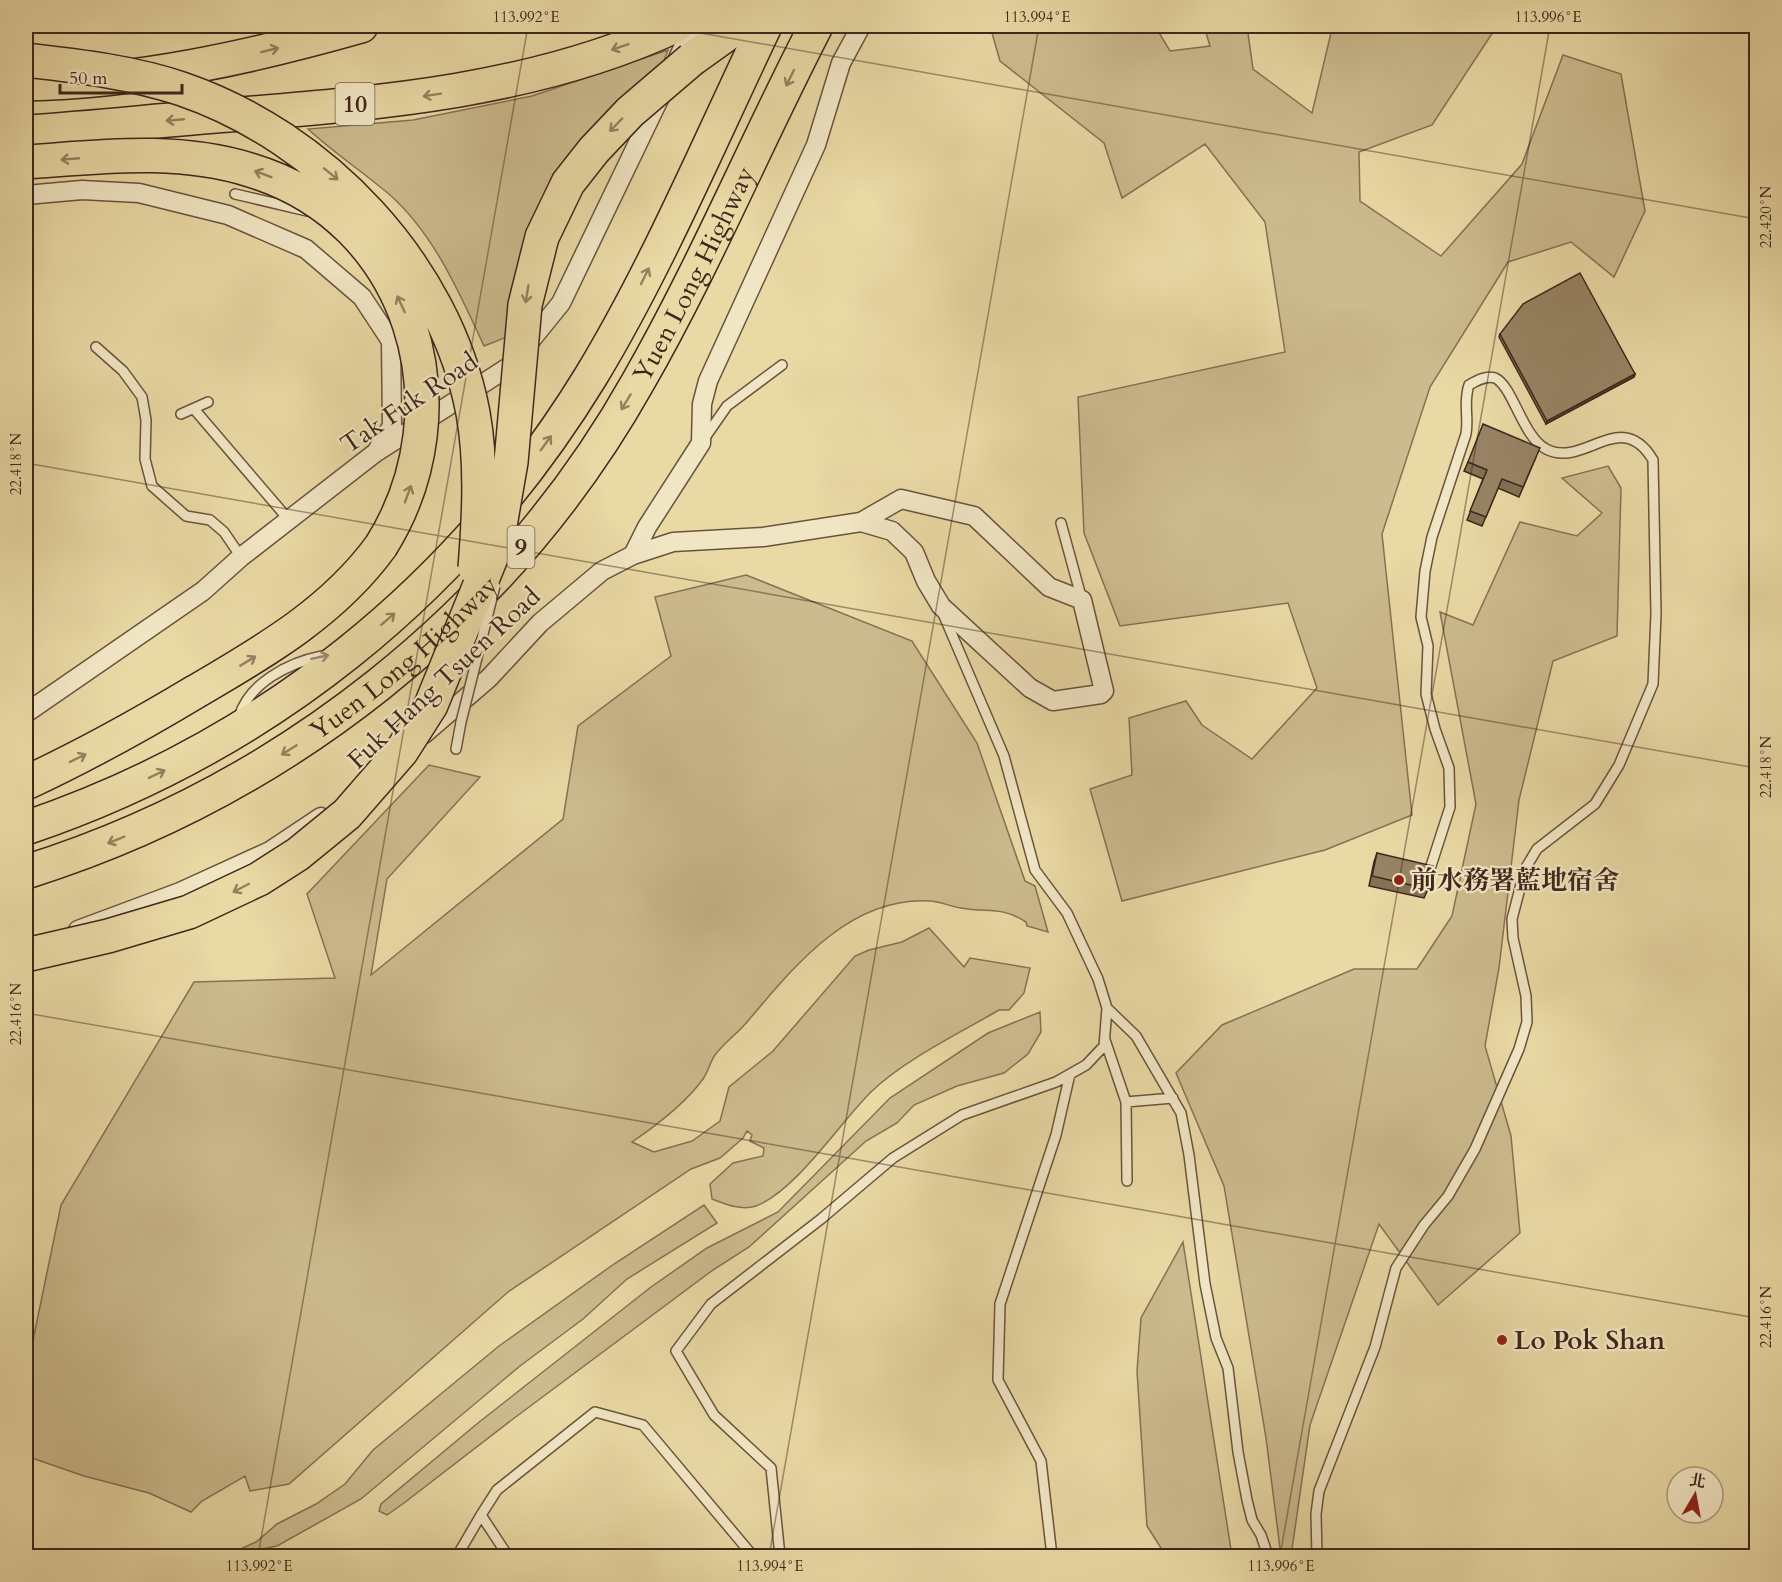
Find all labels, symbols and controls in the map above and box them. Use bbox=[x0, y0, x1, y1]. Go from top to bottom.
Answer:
text: 113.992°E bbox=[493, 7, 559, 27]
text: 113.994°E bbox=[1004, 7, 1070, 27]
text: 113.996°E bbox=[1515, 7, 1581, 27]
one-way arrow bbox=[260, 43, 279, 55]
one-way arrow bbox=[612, 43, 630, 54]
scale bar bbox=[60, 57, 182, 95]
text: 50 m bbox=[69, 66, 108, 91]
one-way arrow bbox=[784, 69, 796, 86]
road number: 10 bbox=[336, 83, 374, 125]
one-way arrow bbox=[422, 90, 442, 101]
one-way arrow bbox=[166, 115, 185, 126]
one-way arrow bbox=[609, 118, 624, 133]
one-way arrow bbox=[61, 154, 81, 165]
street label: Yuen Long Highway bbox=[624, 160, 762, 388]
one-way arrow bbox=[322, 167, 338, 180]
one-way arrow bbox=[254, 168, 273, 179]
text: 22.420°N bbox=[1756, 185, 1776, 248]
one-way arrow bbox=[639, 267, 651, 285]
one-way arrow bbox=[521, 284, 532, 304]
one-way arrow bbox=[395, 296, 407, 314]
street label: Tak Fuk Road bbox=[334, 344, 485, 462]
one-way arrow bbox=[620, 393, 632, 410]
text: 22.418°N bbox=[6, 432, 26, 495]
one-way arrow bbox=[540, 436, 552, 452]
one-way arrow bbox=[403, 485, 414, 504]
road number: 9 bbox=[508, 526, 534, 568]
street label: Yuen Long Highway bbox=[303, 568, 505, 748]
street label: Fuk Hang Tsuen Road bbox=[340, 579, 548, 777]
one-way arrow bbox=[380, 613, 396, 626]
one-way arrow bbox=[310, 651, 329, 662]
one-way arrow bbox=[239, 655, 256, 667]
text: 22.418°N bbox=[1756, 735, 1776, 798]
one-way arrow bbox=[281, 744, 298, 756]
one-way arrow bbox=[69, 752, 87, 764]
one-way arrow bbox=[148, 768, 166, 780]
one-way arrow bbox=[108, 835, 126, 846]
place label: 前水務署藍地宿舍 bbox=[1411, 863, 1619, 898]
marker: 前水務署藍地宿舍 bbox=[1392, 873, 1406, 887]
one-way arrow bbox=[233, 883, 251, 894]
text: 22.416°N bbox=[6, 982, 26, 1045]
text: 22.416°N bbox=[1756, 1285, 1776, 1348]
place label: Lo Pok Shan bbox=[1514, 1323, 1666, 1358]
marker: Lo Pok Shan bbox=[1495, 1333, 1509, 1347]
north arrow bbox=[1665, 1465, 1725, 1525]
text: 北 bbox=[1688, 1469, 1707, 1493]
text: 113.992°E bbox=[226, 1556, 292, 1576]
text: 113.994°E bbox=[737, 1556, 803, 1576]
text: 113.996°E bbox=[1248, 1556, 1314, 1576]

